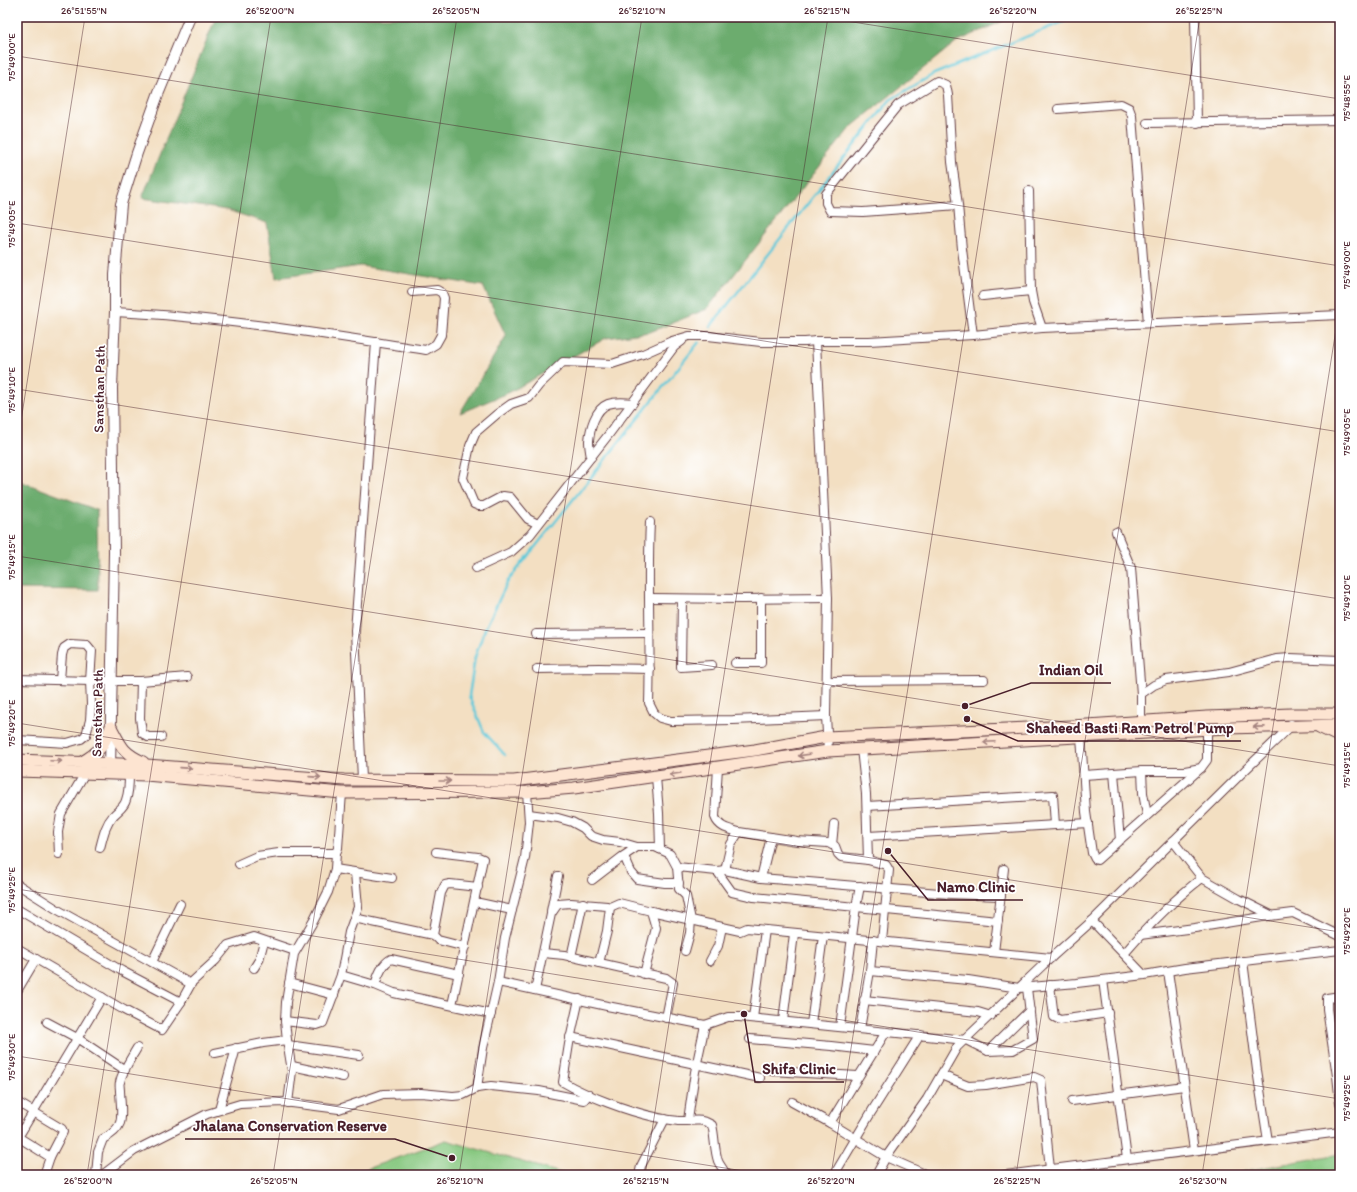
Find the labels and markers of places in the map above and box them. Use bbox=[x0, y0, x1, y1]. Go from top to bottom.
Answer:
callout: Indian Oil bbox=[1031, 656, 1111, 683]
callout: Shaheed Basti Ram Petrol Pump bbox=[1018, 714, 1241, 741]
callout: Namo Clinic bbox=[928, 873, 1023, 900]
callout: Shifa Clinic bbox=[755, 1055, 844, 1082]
callout: Jhalana Conservation Reserve bbox=[185, 1112, 395, 1139]

